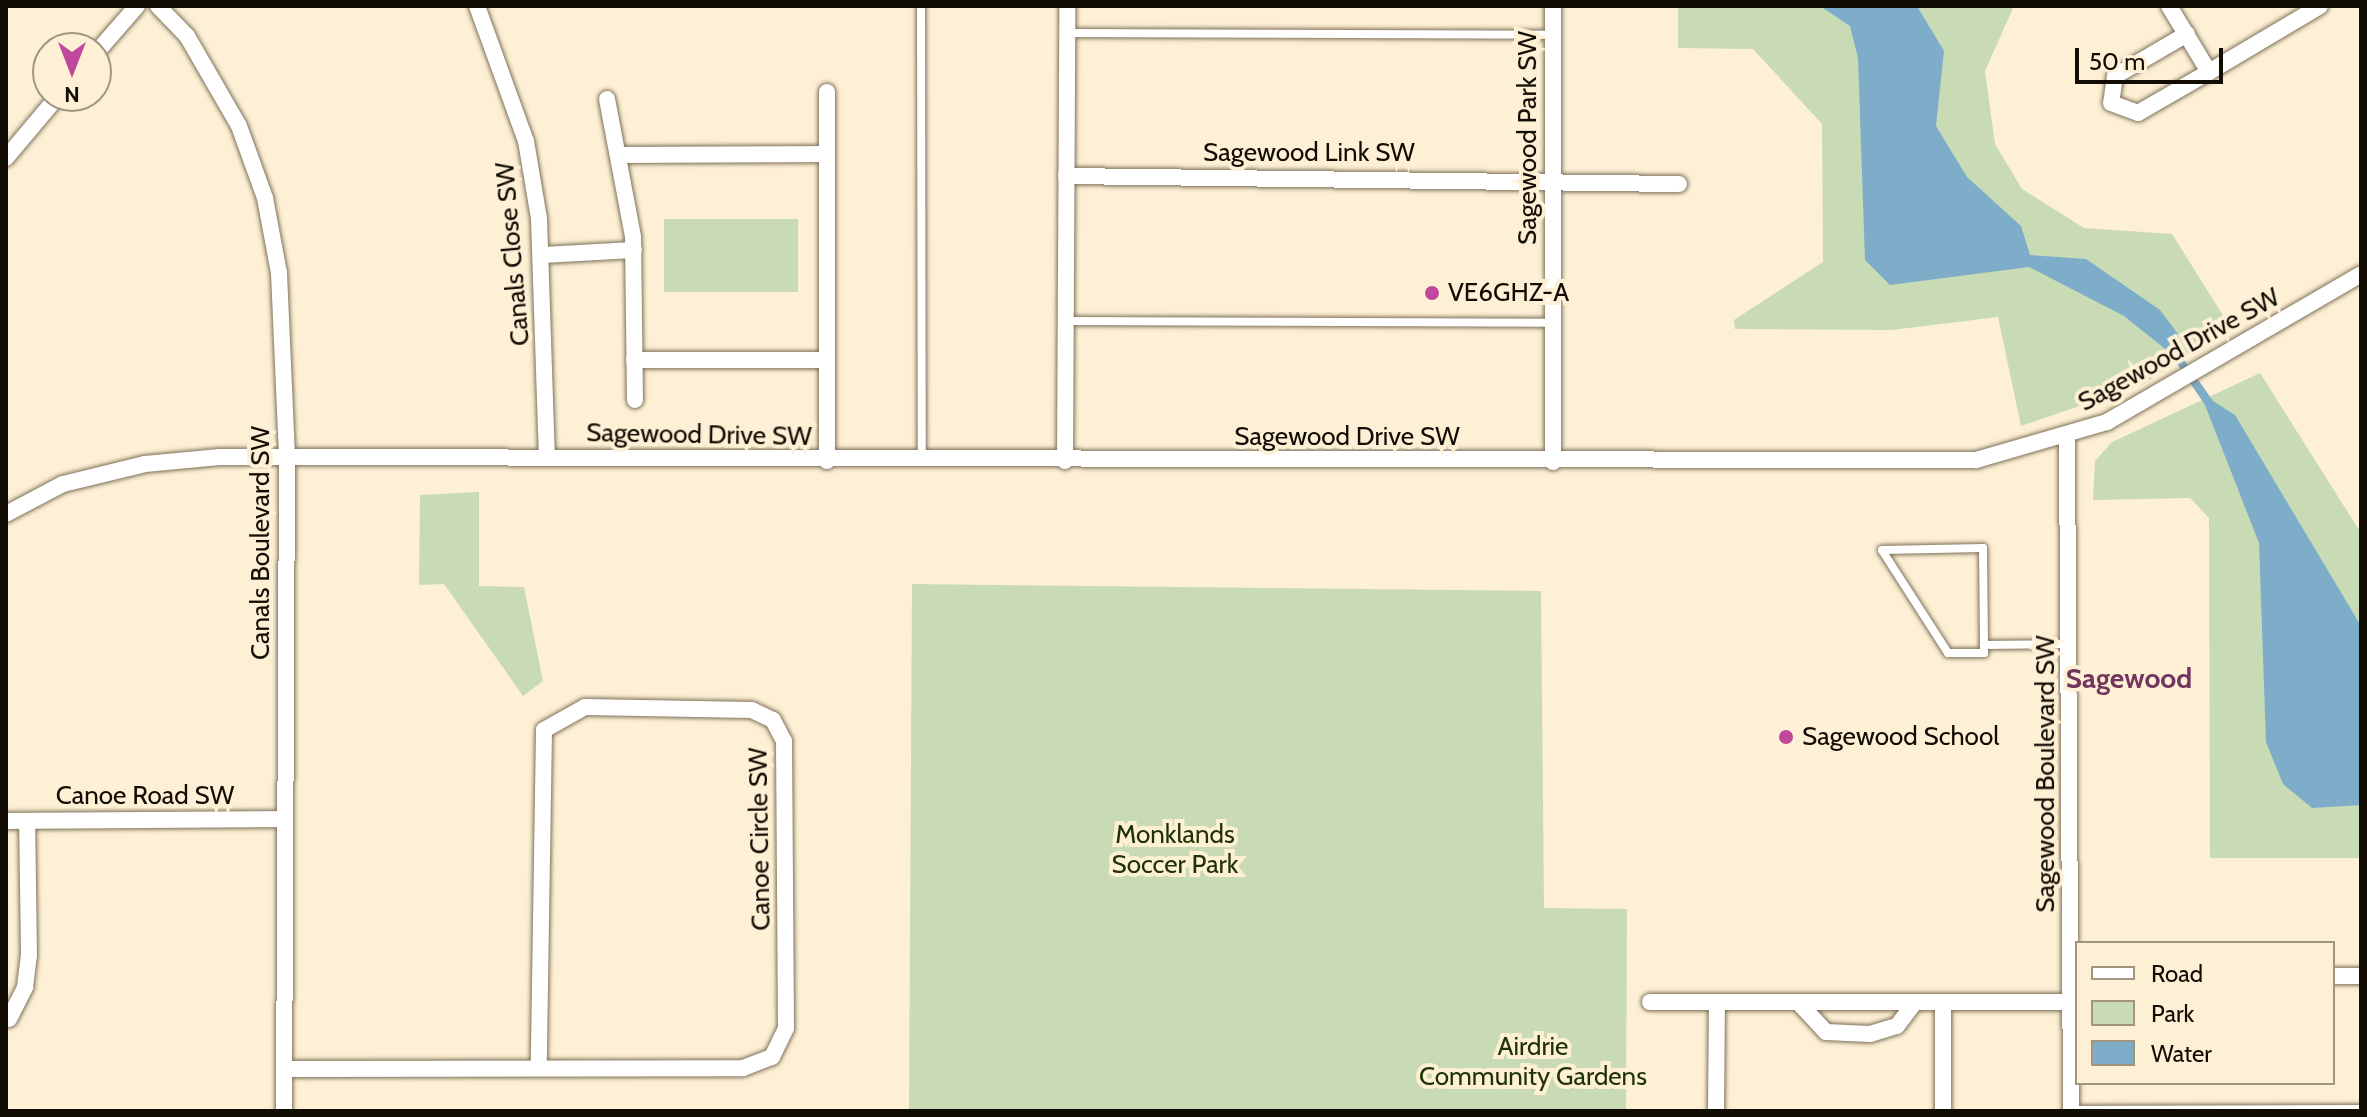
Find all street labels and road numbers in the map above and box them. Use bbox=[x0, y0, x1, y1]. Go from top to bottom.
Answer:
street label: Sagewood Park SW bbox=[1512, 31, 1544, 245]
street label: Sagewood Link SW bbox=[1203, 137, 1415, 169]
street label: Canals Close SW bbox=[489, 161, 537, 347]
street label: Sagewood Drive SW bbox=[2073, 282, 2285, 418]
street label: Sagewood Drive SW bbox=[586, 417, 812, 453]
street label: Sagewood Drive SW bbox=[1234, 421, 1460, 453]
street label: Canals Boulevard SW bbox=[245, 426, 277, 660]
street label: Sagewood Boulevard SW bbox=[2030, 635, 2062, 913]
street label: Canoe Circle SW bbox=[743, 747, 777, 931]
street label: Canoe Road SW bbox=[56, 780, 234, 812]

